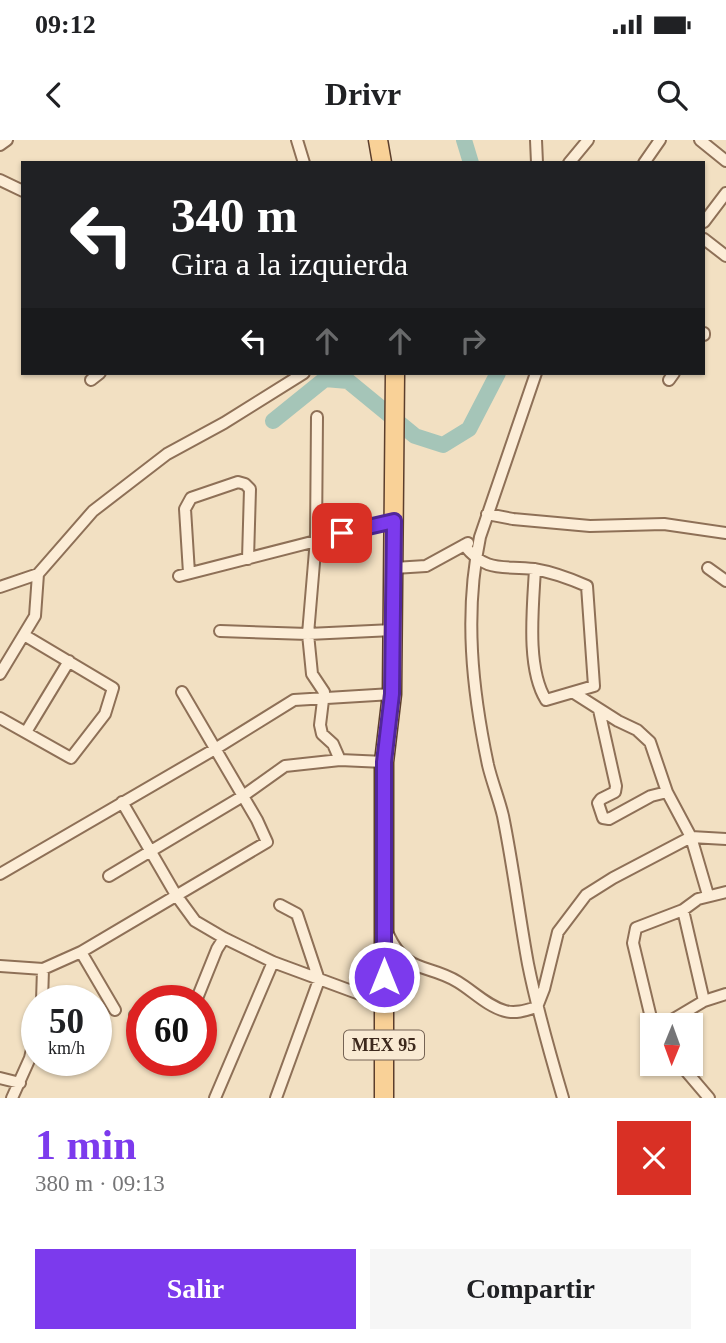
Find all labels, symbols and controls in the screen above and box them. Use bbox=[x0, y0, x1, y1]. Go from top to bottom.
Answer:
text: 09:12 bbox=[35, 10, 96, 39]
icon: back bbox=[35, 76, 73, 114]
text: Drivr bbox=[325, 76, 401, 112]
icon: search bbox=[653, 76, 691, 114]
text: 340 m bbox=[171, 188, 298, 243]
icon: left bbox=[56, 189, 147, 280]
text: Gira a la izquierda bbox=[171, 246, 408, 282]
icon: left bbox=[235, 322, 273, 360]
icon: ahead bbox=[308, 322, 346, 360]
icon: ahead bbox=[381, 322, 419, 360]
icon: right bbox=[454, 322, 492, 360]
pin bbox=[312, 503, 372, 563]
icon: arrive bbox=[323, 514, 361, 552]
position arrow bbox=[347, 940, 421, 1014]
speed limit sign: 60 bbox=[126, 985, 217, 1076]
text: 50 bbox=[49, 1002, 84, 1041]
north arrow bbox=[640, 1013, 704, 1076]
map controls bbox=[640, 1013, 703, 1076]
road number: MEX 95 bbox=[344, 1030, 424, 1060]
text: km/h bbox=[48, 1038, 85, 1058]
button: close bbox=[617, 1121, 691, 1195]
text: 1 min bbox=[35, 1122, 137, 1168]
text: 380 m · 09:13 bbox=[35, 1171, 165, 1196]
button: Salir bbox=[35, 1249, 356, 1329]
button: Compartir bbox=[370, 1249, 691, 1329]

